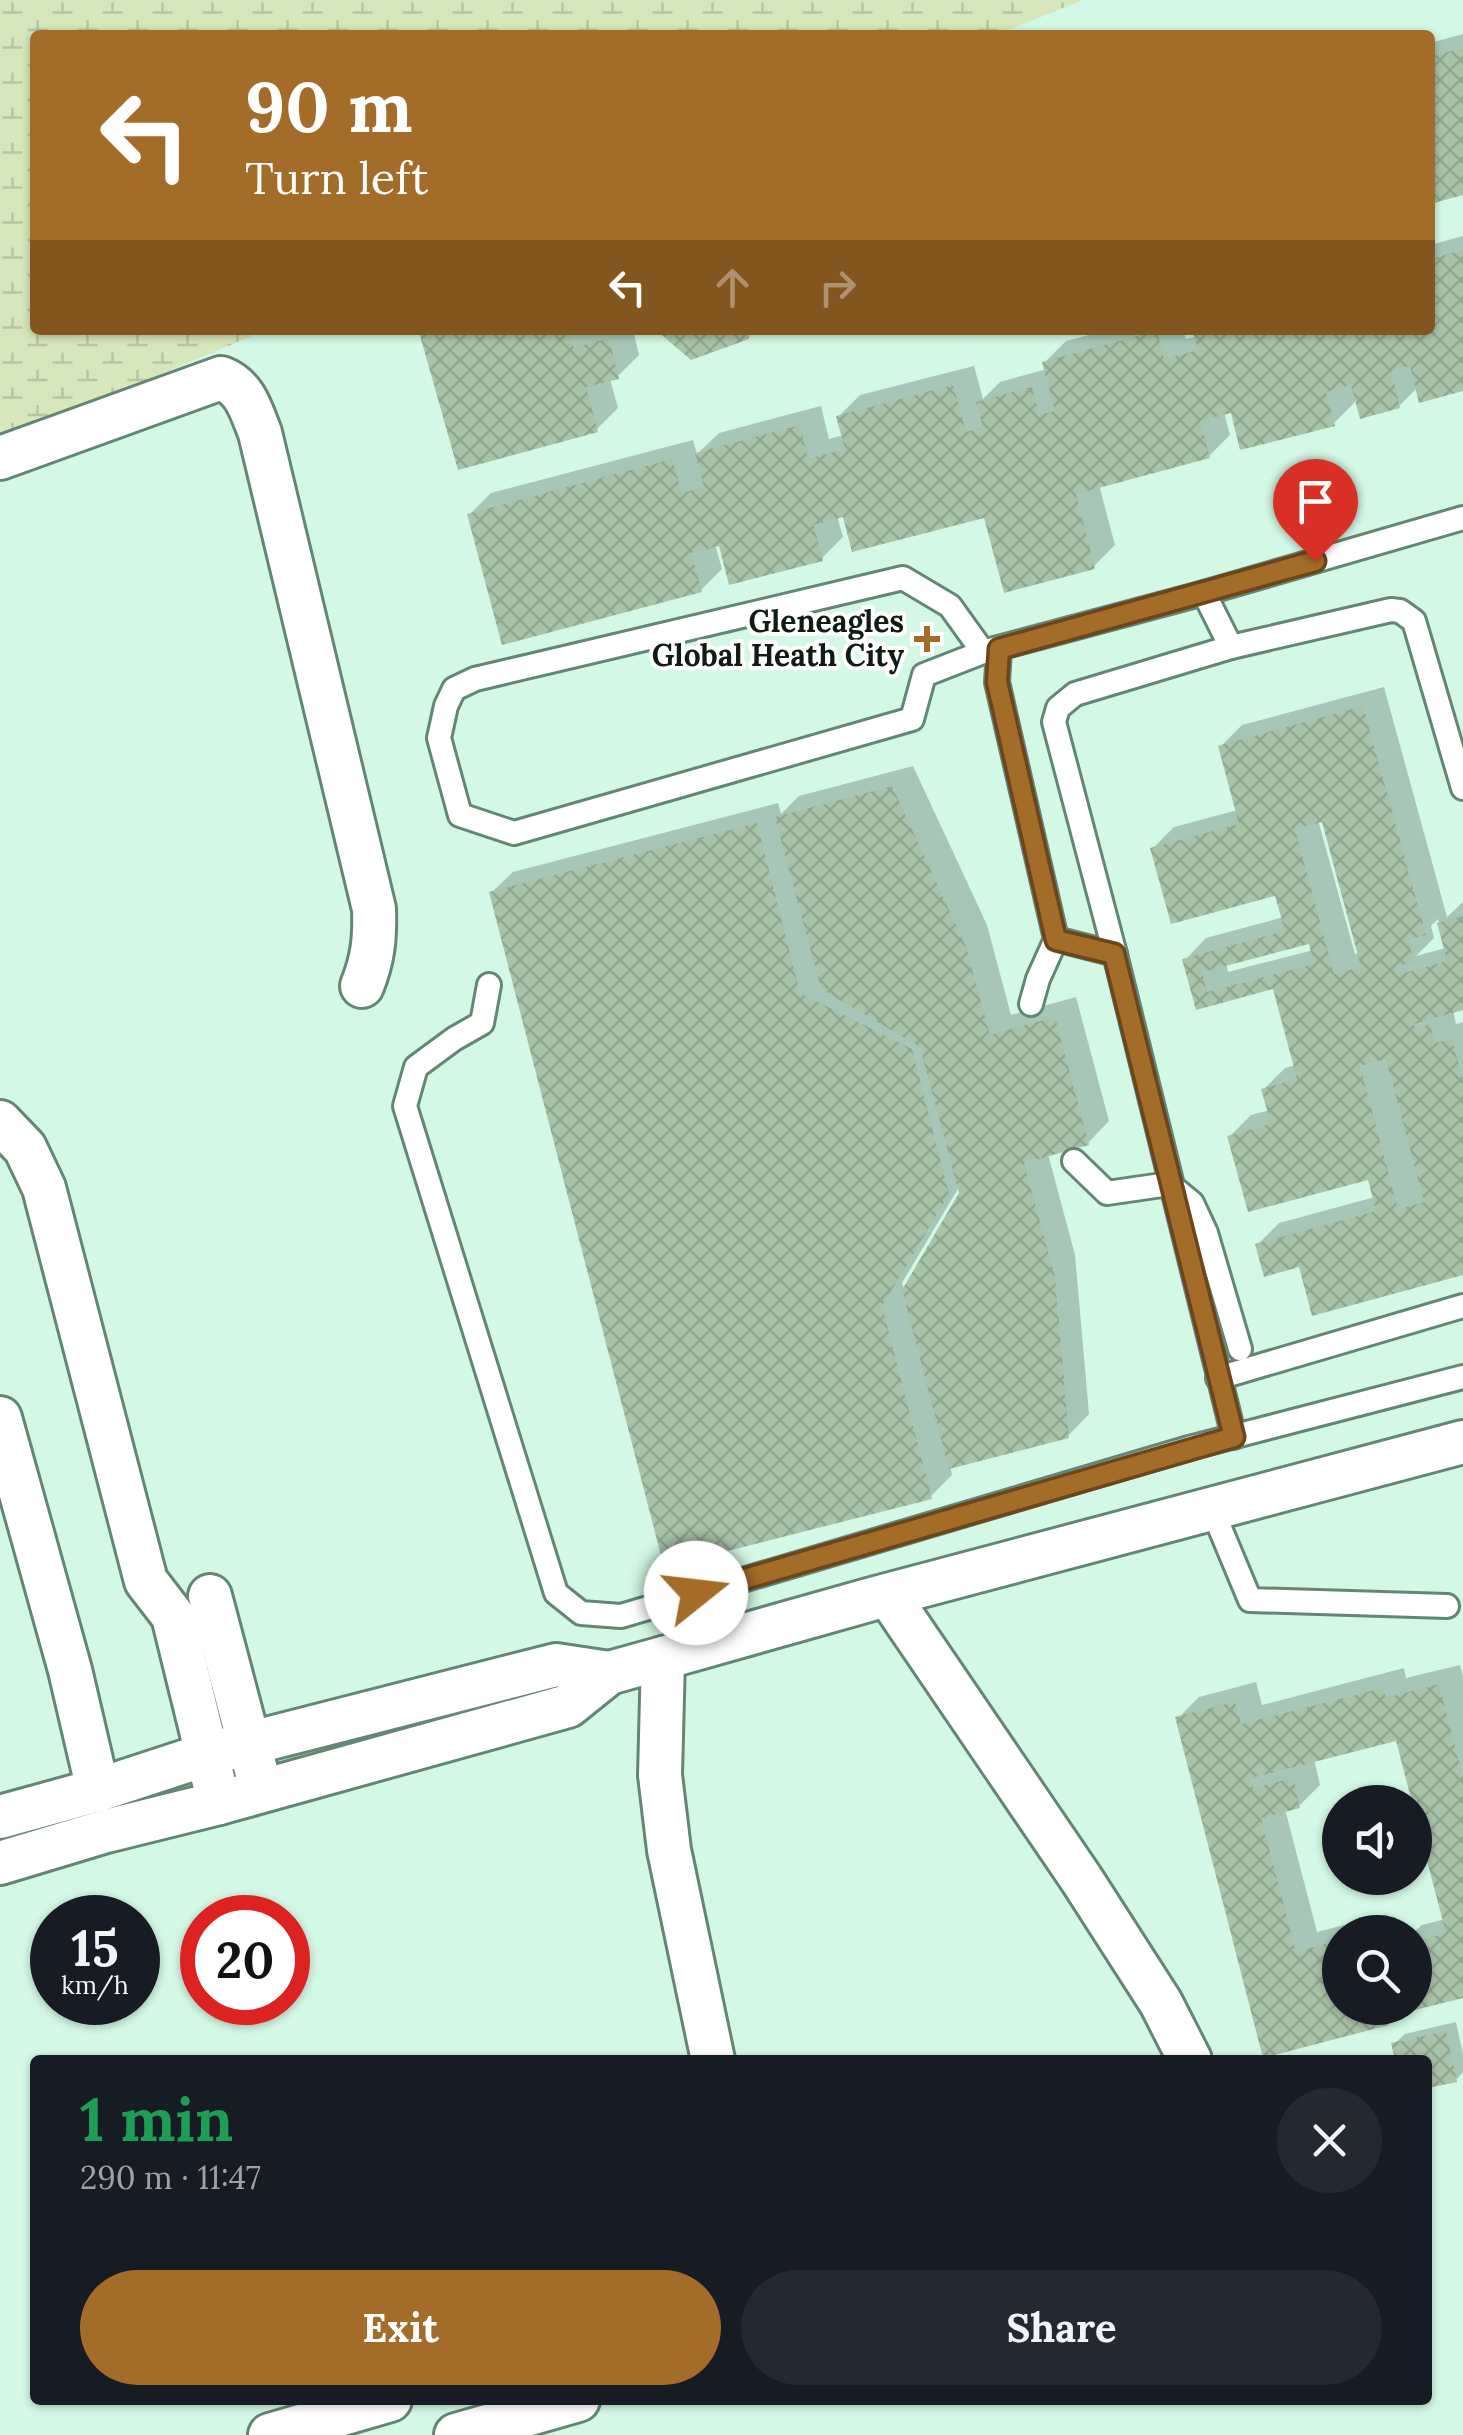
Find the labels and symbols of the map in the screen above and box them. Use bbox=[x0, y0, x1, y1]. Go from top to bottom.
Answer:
pin bbox=[1273, 459, 1358, 562]
place label: Gleneagles Global Heath City bbox=[652, 602, 904, 675]
marker: Gleneagles Global Heath City bbox=[914, 626, 940, 652]
position arrow bbox=[644, 1541, 748, 1645]
speed limit sign: 20 bbox=[180, 1895, 310, 2025]

